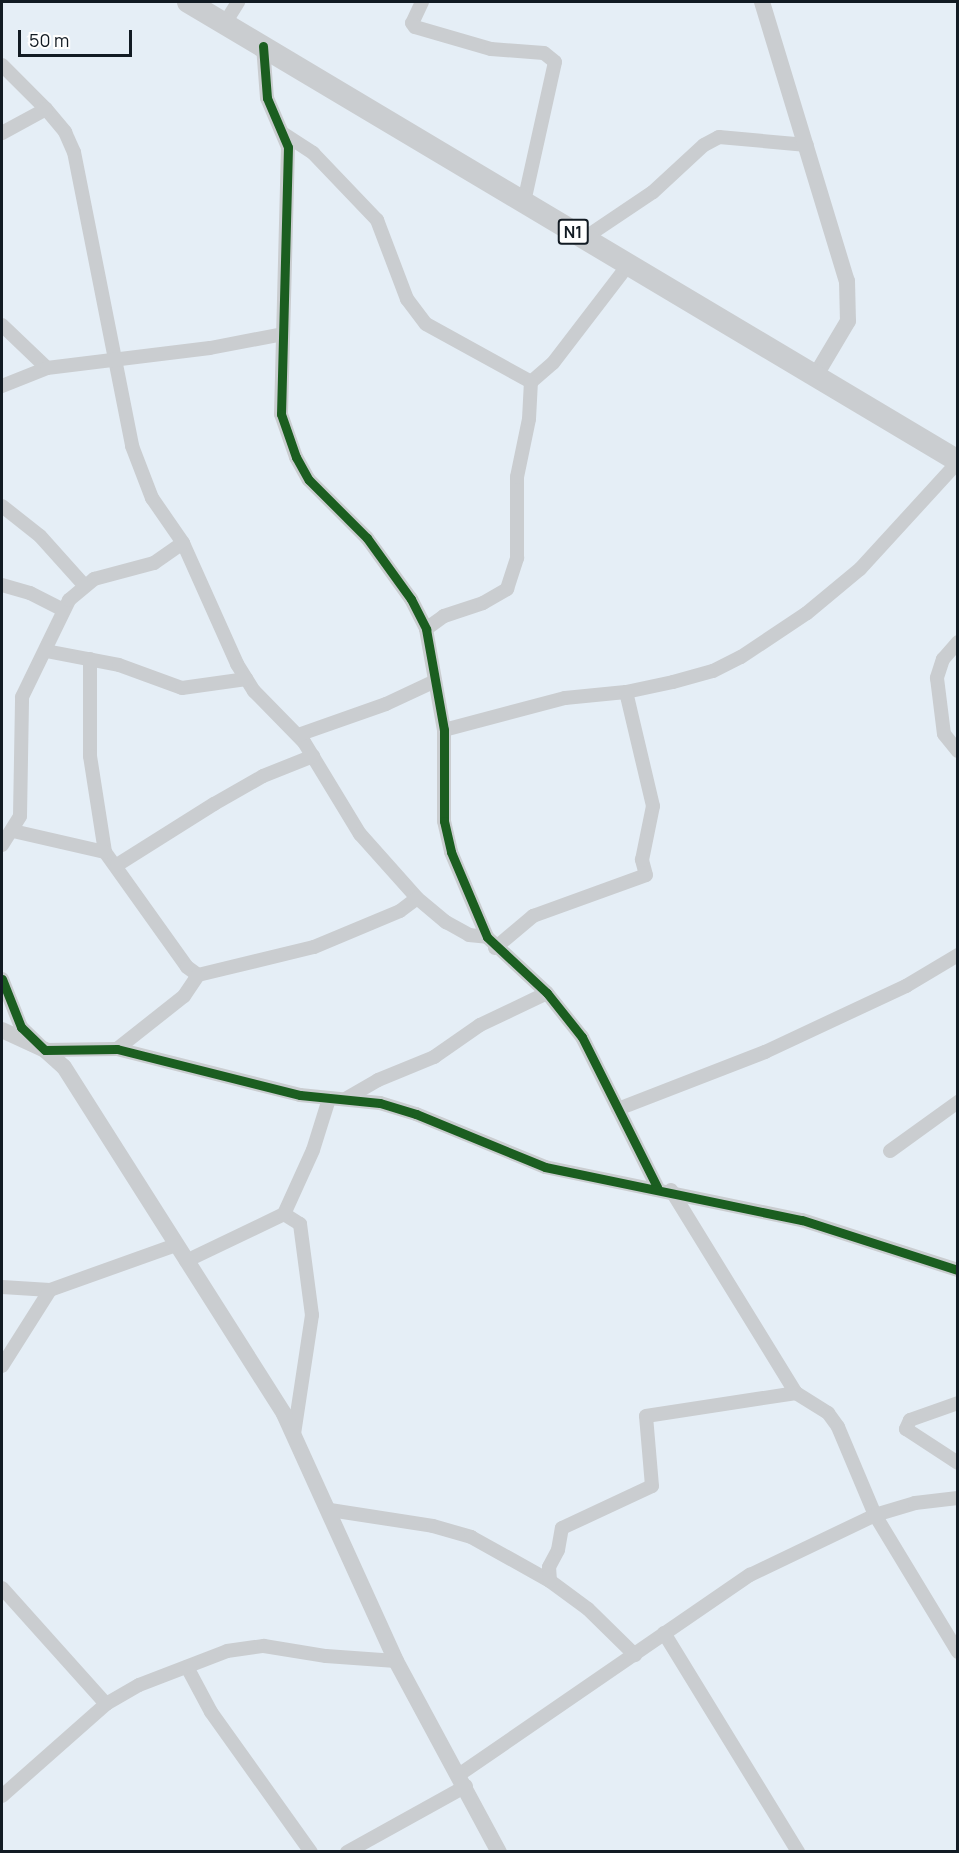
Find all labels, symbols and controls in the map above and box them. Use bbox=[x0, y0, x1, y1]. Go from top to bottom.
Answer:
scale bar bbox=[21, 18, 135, 56]
text: 50 m bbox=[29, 28, 69, 52]
road number: N1 bbox=[556, 219, 590, 245]

